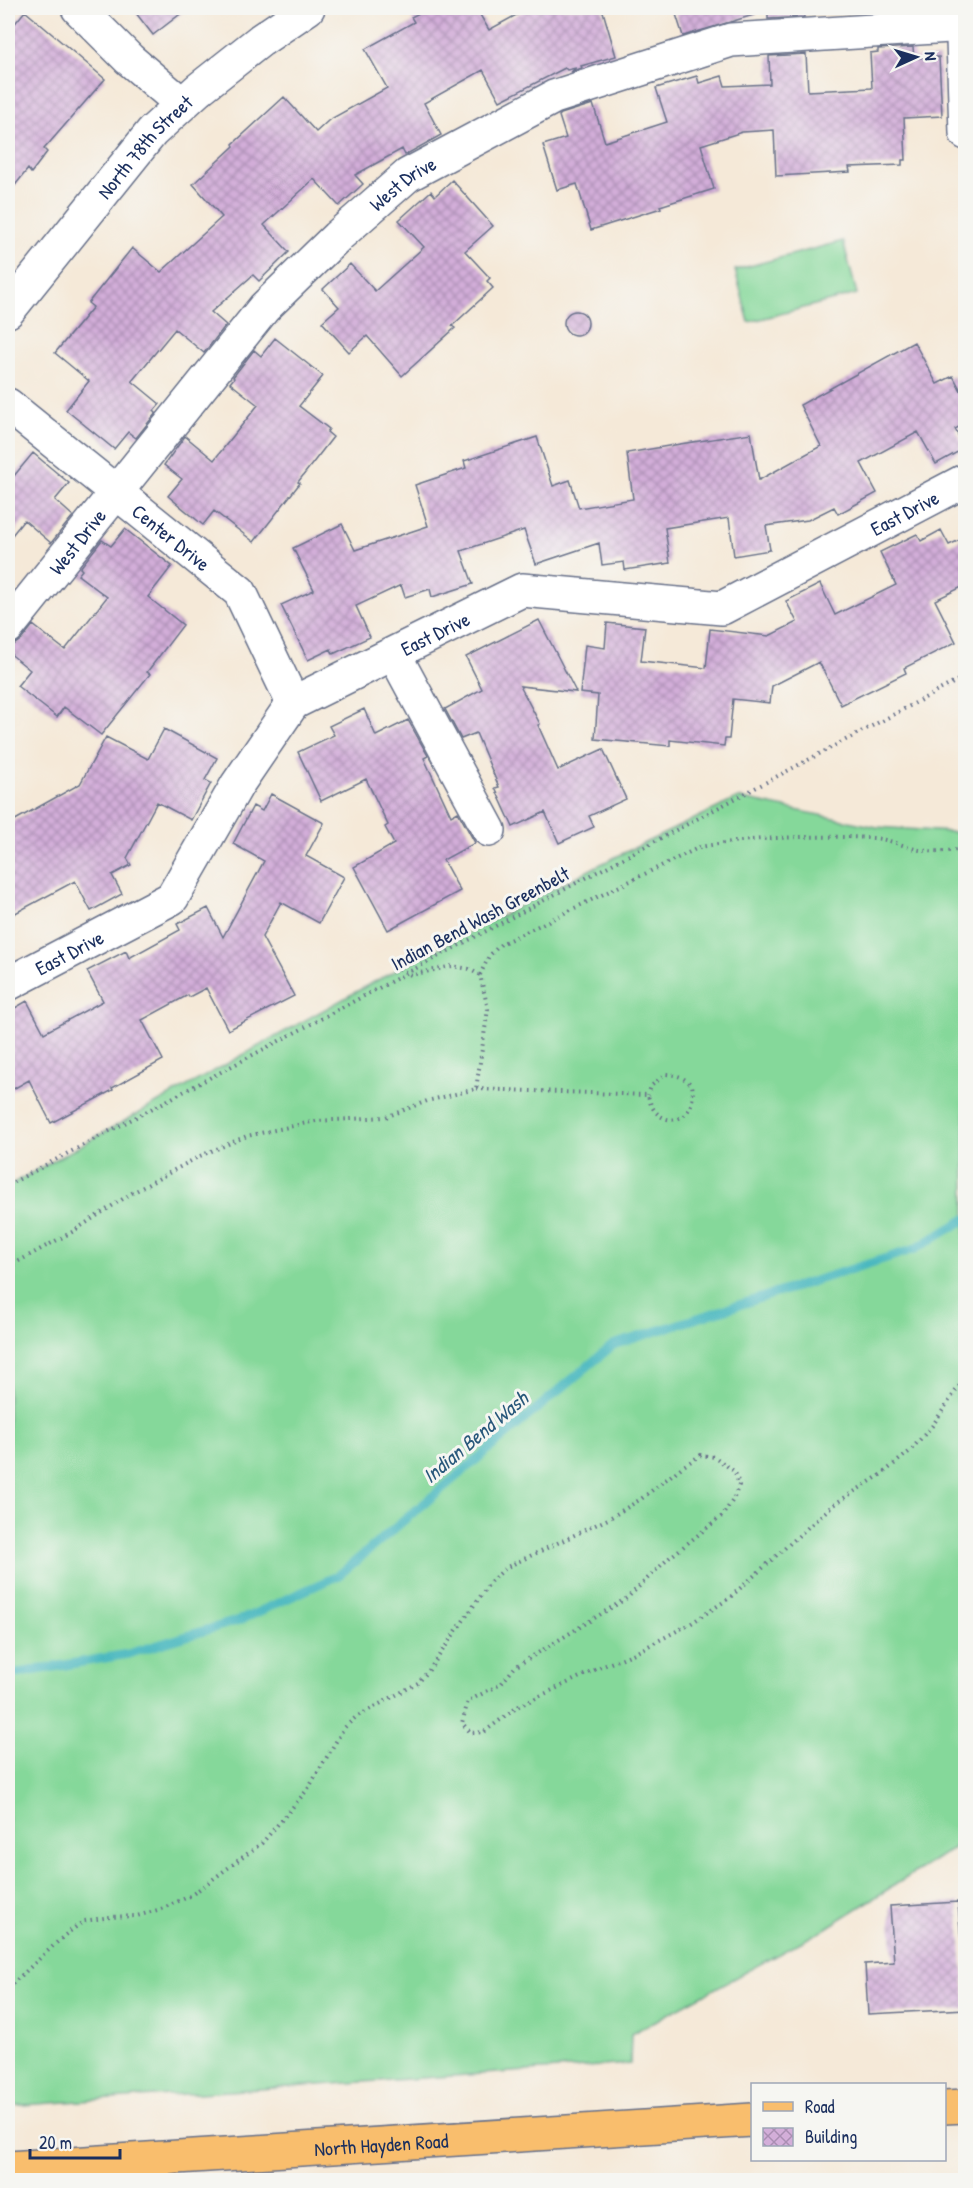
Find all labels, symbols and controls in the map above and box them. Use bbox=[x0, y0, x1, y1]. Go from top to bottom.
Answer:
north arrow bbox=[886, 27, 946, 87]
text: N bbox=[920, 51, 942, 61]
street label: North 78th Street bbox=[90, 88, 199, 204]
street label: West Drive bbox=[363, 149, 440, 217]
street label: East Drive bbox=[866, 483, 943, 541]
street label: Center Drive bbox=[127, 497, 216, 576]
street label: West Drive bbox=[42, 503, 112, 580]
street label: East Drive bbox=[396, 605, 474, 661]
street label: Indian Bend Wash Greenbelt bbox=[386, 859, 575, 977]
street label: East Drive bbox=[30, 923, 108, 981]
water label: Indian Bend Wash bbox=[416, 1384, 535, 1490]
legend bbox=[751, 2083, 946, 2161]
text: Road bbox=[805, 2094, 835, 2119]
scale bar bbox=[30, 2122, 120, 2160]
text: Building bbox=[805, 2124, 857, 2149]
street label: North Hayden Road bbox=[313, 2126, 449, 2162]
text: 20 m bbox=[39, 2130, 72, 2155]

